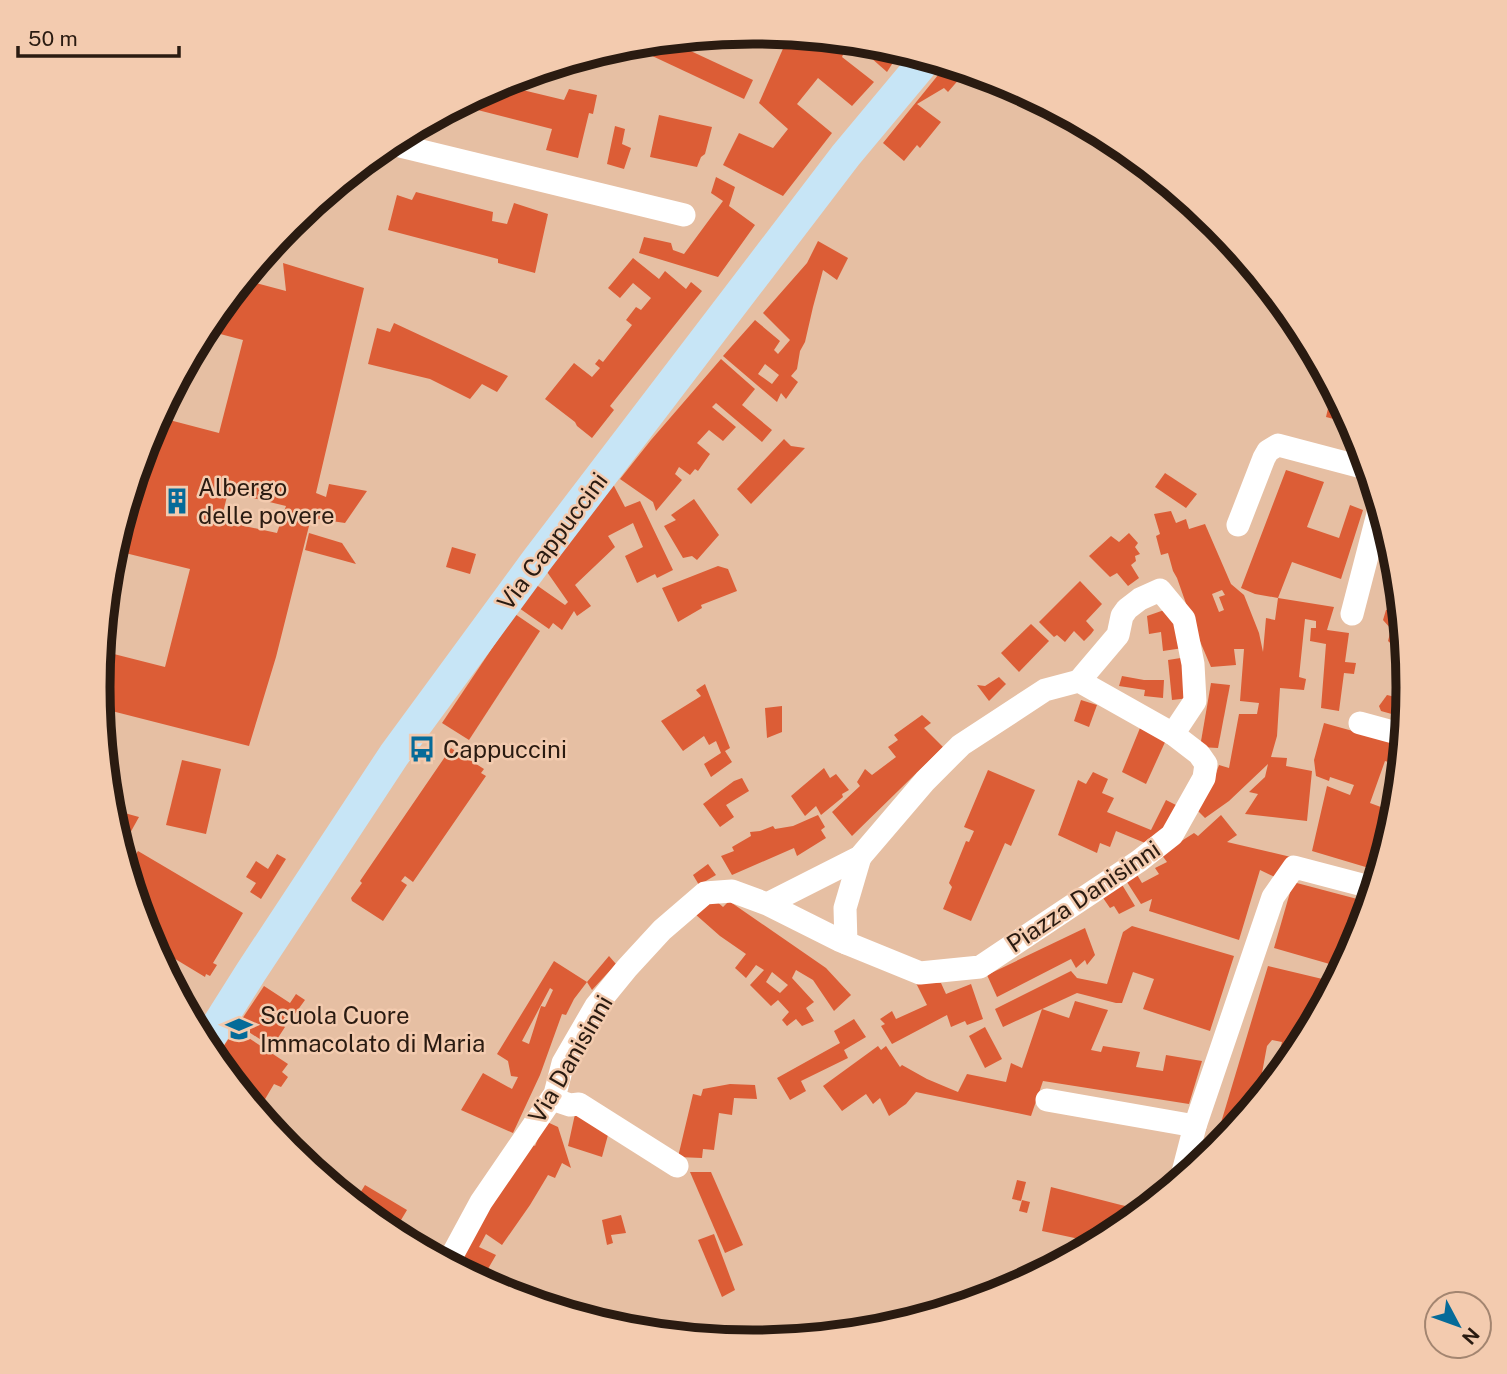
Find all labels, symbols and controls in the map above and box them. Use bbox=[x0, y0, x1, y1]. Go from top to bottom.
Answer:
scale bar bbox=[18, 14, 178, 58]
text: 50 m bbox=[28, 26, 78, 51]
street label: Via Cappuccini bbox=[491, 467, 613, 615]
place label: Albergo delle povere bbox=[198, 473, 335, 529]
building icon: Albergo delle povere bbox=[162, 486, 192, 516]
bus stop icon: Cappuccini bbox=[407, 734, 437, 764]
place label: Cappuccini bbox=[443, 735, 567, 763]
street label: Piazza Danisinni bbox=[1001, 834, 1165, 958]
street label: Via Danisinni bbox=[522, 990, 618, 1128]
place label: Scuola Cuore Immacolato di Maria bbox=[260, 1001, 485, 1057]
school or university icon: Scuola Cuore Immacolato di Maria bbox=[224, 1014, 254, 1044]
north arrow bbox=[1423, 1290, 1493, 1360]
text: N bbox=[1458, 1323, 1484, 1349]

